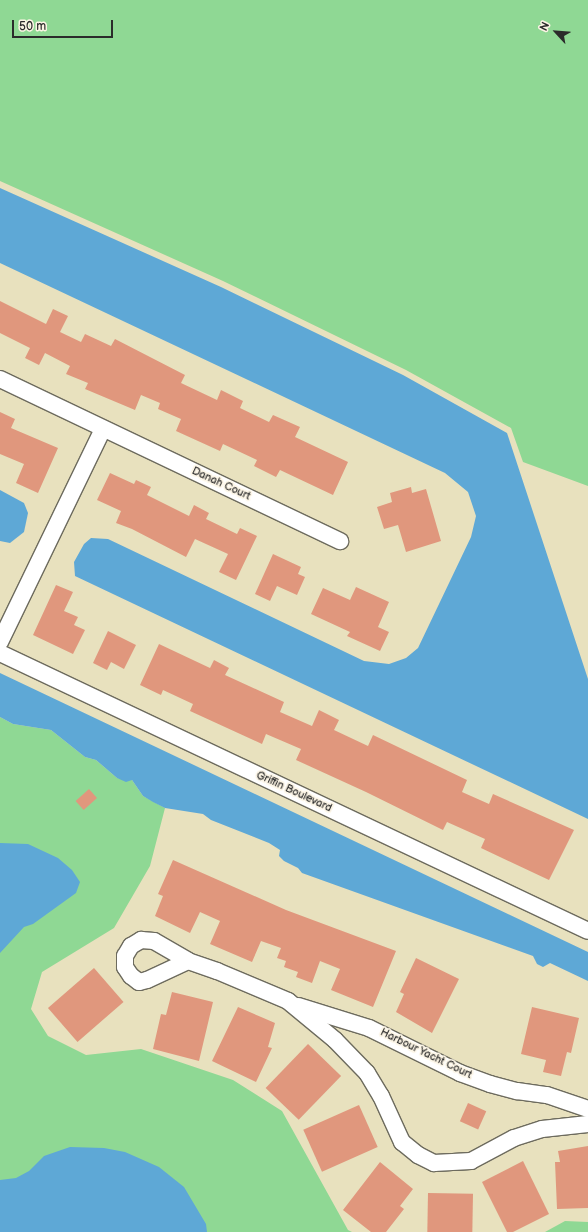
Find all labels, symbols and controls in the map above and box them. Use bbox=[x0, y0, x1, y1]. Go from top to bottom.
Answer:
scale bar bbox=[14, 12, 115, 38]
north arrow bbox=[536, 12, 576, 52]
text: 50 m bbox=[19, 19, 46, 34]
text: N bbox=[537, 20, 552, 33]
street label: Danah Court bbox=[190, 465, 252, 503]
street label: Griffin Boulevard bbox=[254, 769, 334, 815]
street label: Harbour Yacht Court bbox=[378, 1026, 474, 1082]

